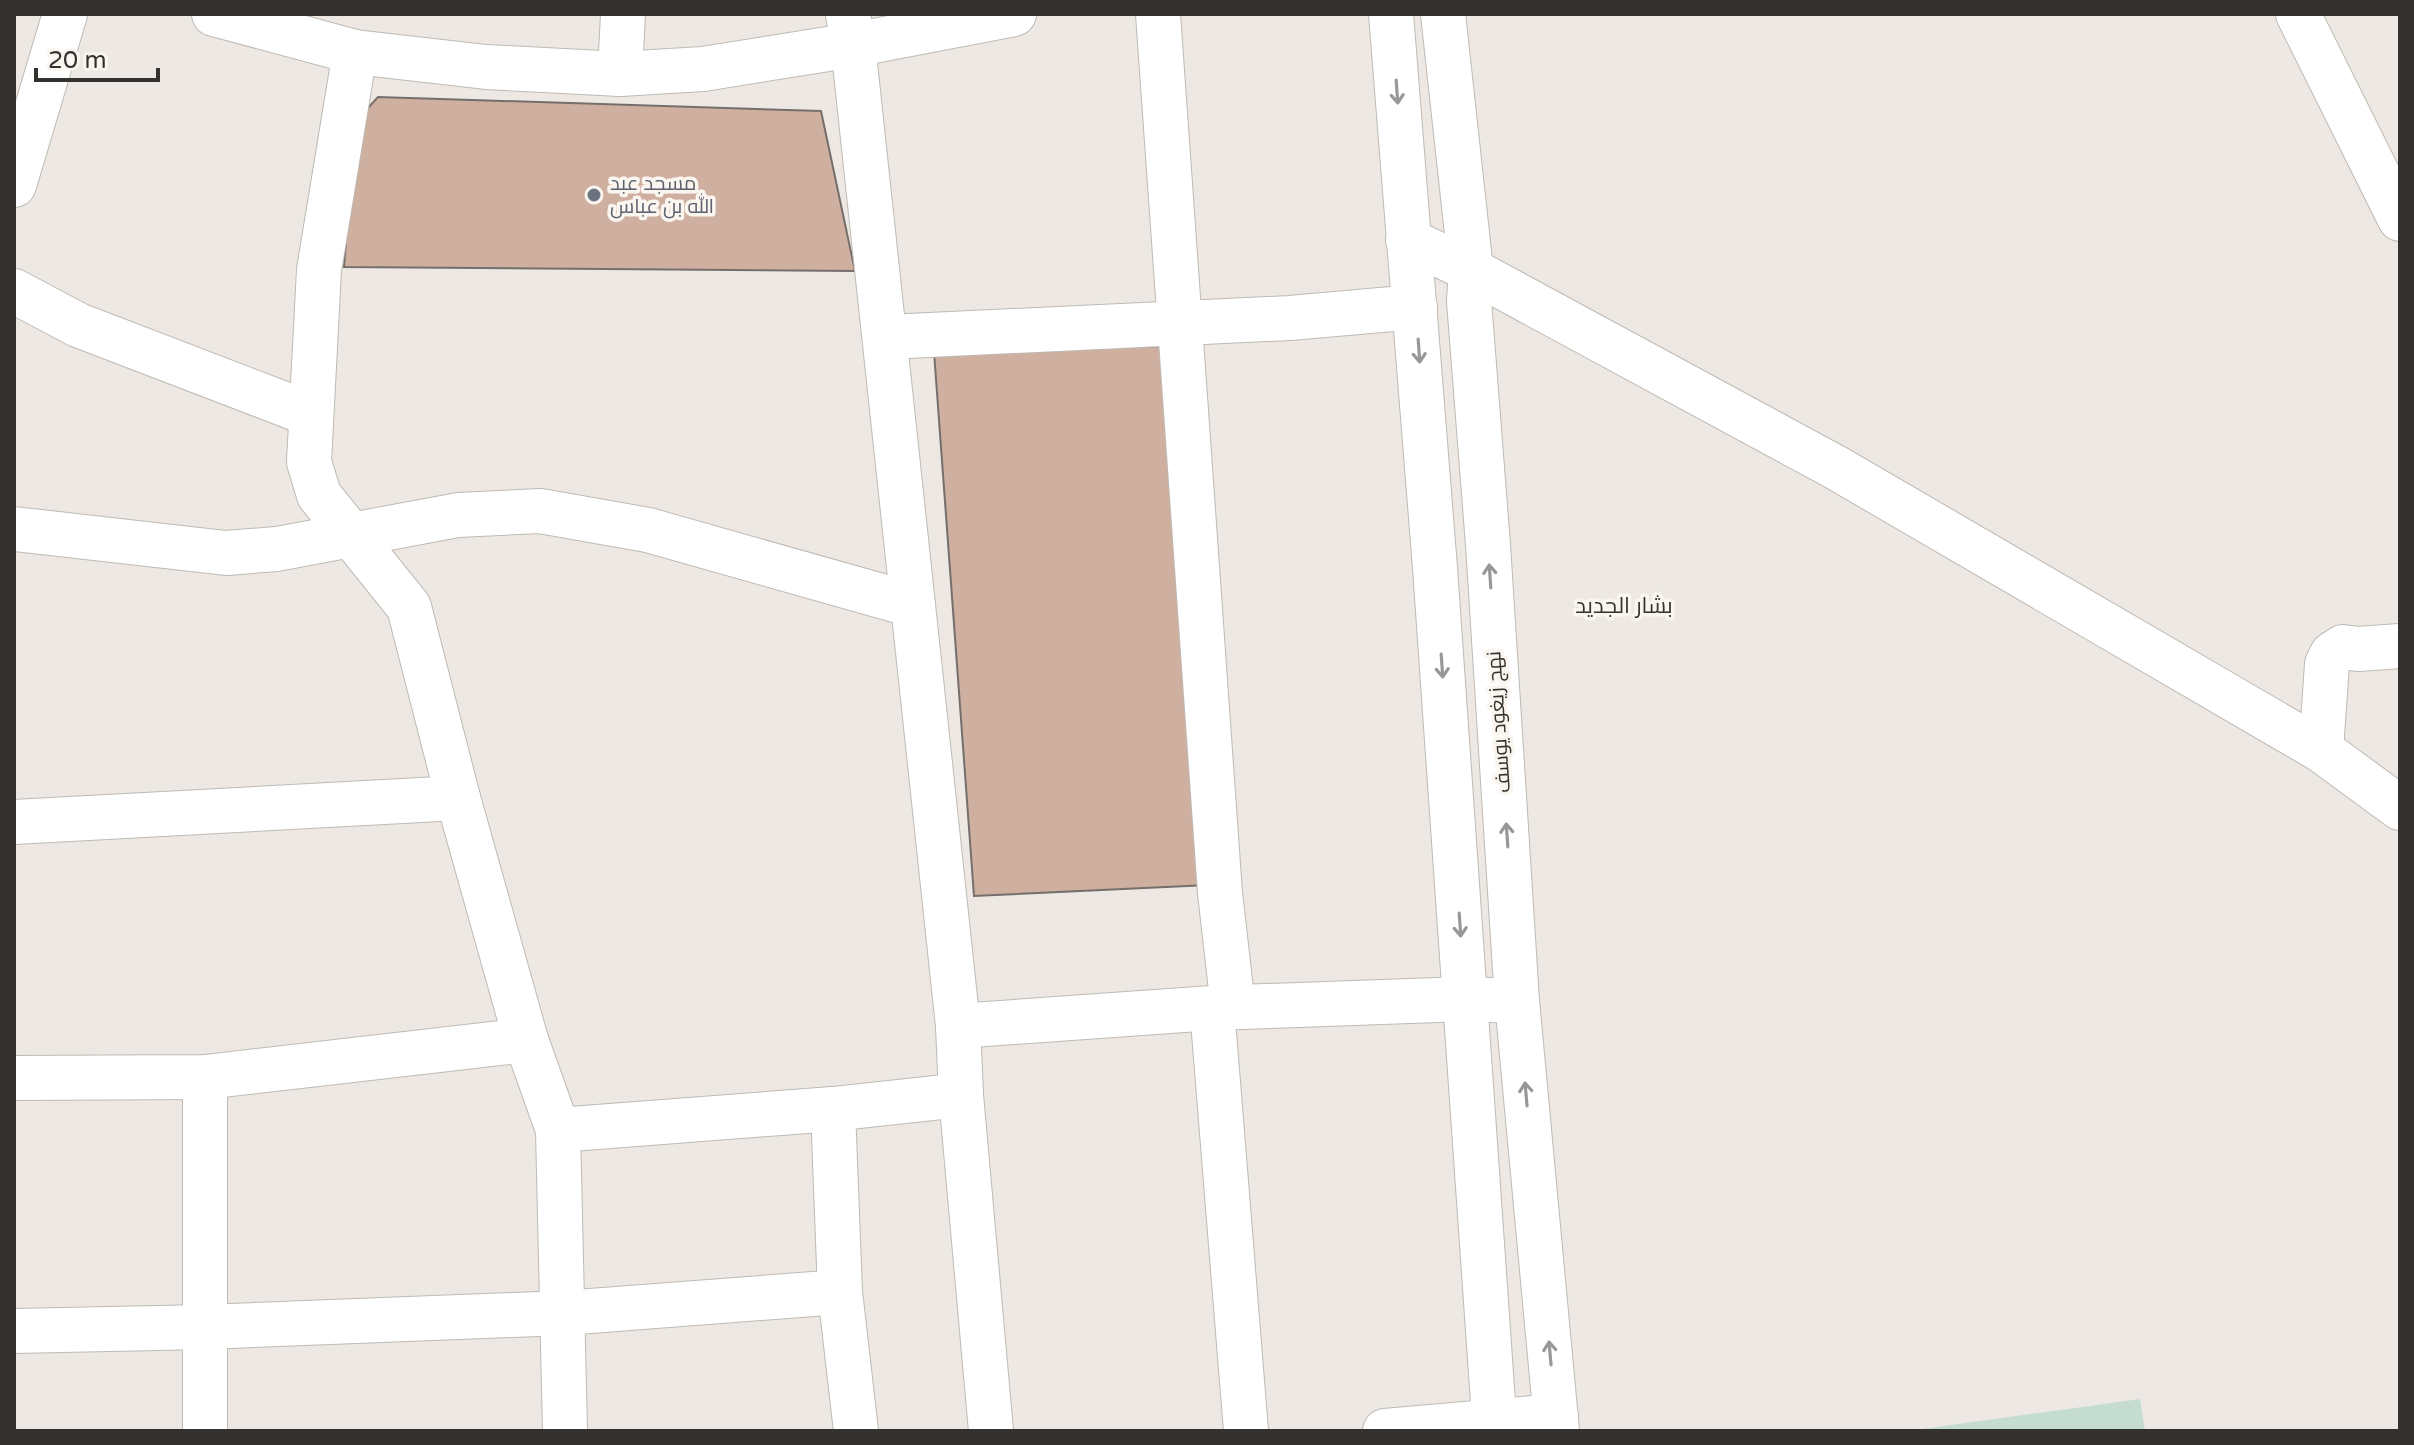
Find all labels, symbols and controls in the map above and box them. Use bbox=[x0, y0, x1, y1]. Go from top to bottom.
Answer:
scale bar bbox=[36, 32, 158, 82]
text: 20 m bbox=[48, 46, 106, 75]
one-way arrow bbox=[1390, 78, 1405, 105]
place label: مسجد عبد الله بن عباس bbox=[610, 172, 714, 219]
marker: مسجد عبد الله بن عباس bbox=[585, 186, 603, 204]
one-way arrow bbox=[1412, 337, 1427, 364]
one-way arrow bbox=[1482, 563, 1497, 590]
district label: بشار الجديد bbox=[1575, 593, 1673, 619]
street label: نهج زيغود يوسف bbox=[1482, 650, 1517, 794]
one-way arrow bbox=[1435, 652, 1450, 679]
one-way arrow bbox=[1499, 822, 1514, 849]
one-way arrow bbox=[1453, 911, 1468, 938]
one-way arrow bbox=[1518, 1082, 1533, 1108]
one-way arrow bbox=[1542, 1340, 1557, 1367]

